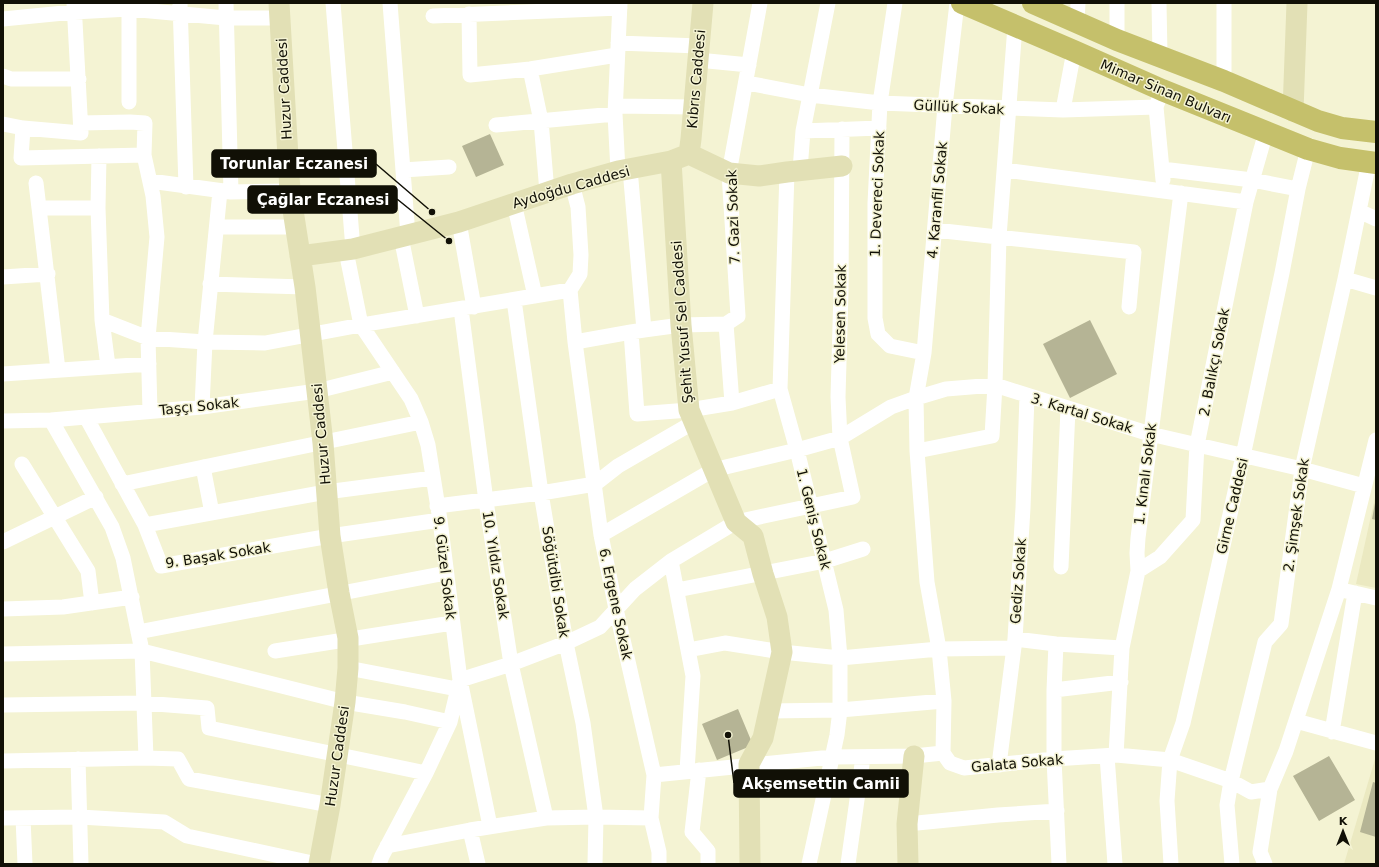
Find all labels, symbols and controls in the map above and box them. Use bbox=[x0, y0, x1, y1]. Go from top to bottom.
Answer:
street label: Kıbrıs Caddesi bbox=[684, 29, 708, 129]
street label: Huzur Caddesi bbox=[273, 38, 295, 140]
street label: Mimar Sinan Bulvarı bbox=[1098, 56, 1234, 126]
street label: Güllük Sokak bbox=[913, 97, 1006, 117]
street label: 1. Devereci Sokak bbox=[867, 130, 887, 257]
street label: 4. Karanfil Sokak bbox=[924, 140, 950, 259]
callout: Torunlar Eczanesi bbox=[212, 150, 376, 177]
text: Torunlar Eczanesi bbox=[220, 155, 368, 173]
street label: Aydoğdu Caddesi bbox=[510, 163, 632, 211]
street label: 7. Gazi Sokak bbox=[723, 168, 743, 265]
callout: Çağlar Eczanesi bbox=[248, 186, 397, 213]
text: Çağlar Eczanesi bbox=[257, 191, 389, 209]
street label: Şehit Yusuf Sel Caddesi bbox=[668, 240, 696, 404]
street label: Yelesen Sokak bbox=[831, 263, 849, 365]
street label: 2. Balıkçı Sokak bbox=[1196, 306, 1233, 417]
street label: Huzur Caddesi bbox=[309, 383, 333, 485]
street label: 3. Kartal Sokak bbox=[1029, 390, 1136, 436]
street label: Taşçı Sokak bbox=[157, 394, 241, 418]
street label: 1. Kınalı Sokak bbox=[1131, 421, 1159, 526]
street label: Girne Caddesi bbox=[1213, 456, 1251, 556]
street label: 2. Şimşek Sokak bbox=[1280, 456, 1312, 573]
street label: 1. Geniş Sokak bbox=[794, 467, 835, 572]
street label: 10. Yıldız Sokak bbox=[480, 510, 513, 621]
street label: 9. Güzel Sokak bbox=[431, 515, 459, 621]
street label: Söğütdibi Sokak bbox=[539, 525, 573, 640]
street label: Gediz Sokak bbox=[1007, 537, 1029, 624]
street label: 9. Başak Sokak bbox=[164, 539, 273, 571]
street label: 6. Ergene Sokak bbox=[596, 547, 636, 662]
street label: Huzur Caddesi bbox=[322, 704, 352, 808]
street label: Galata Sokak bbox=[970, 751, 1065, 775]
callout: Akşemsettin Camii bbox=[734, 770, 908, 797]
text: Akşemsettin Camii bbox=[742, 775, 900, 793]
north arrow bbox=[1323, 811, 1363, 851]
text: K bbox=[1339, 815, 1348, 828]

